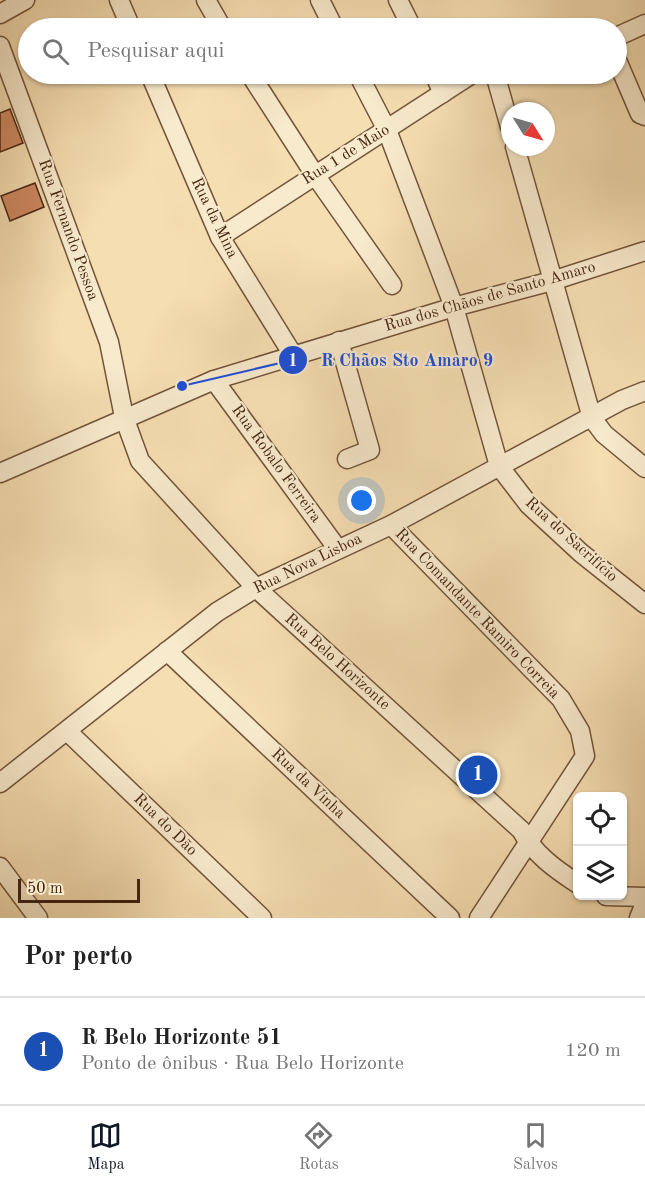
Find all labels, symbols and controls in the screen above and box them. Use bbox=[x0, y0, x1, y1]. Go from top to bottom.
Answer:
search box bbox=[18, 18, 627, 84]
icon: search bbox=[39, 35, 72, 68]
text: Pesquisar aqui bbox=[87, 40, 224, 62]
north arrow bbox=[501, 102, 555, 156]
street label: Rua 1 de Maio bbox=[299, 122, 393, 188]
street label: Rua Fernando Pessoa bbox=[35, 157, 101, 303]
street label: Rua da Mina bbox=[188, 175, 240, 261]
street label: Rua dos Chãos de Santo Amaro bbox=[383, 259, 597, 335]
callout: R Chãos Sto Amaro 9 bbox=[278, 342, 505, 378]
text: 1 bbox=[288, 352, 298, 370]
text: R Chãos Sto Amaro 9 bbox=[321, 352, 493, 370]
street label: Rua Robalo Ferreira bbox=[228, 402, 324, 526]
your location bbox=[347, 486, 376, 515]
street label: Rua do Sacrifício bbox=[522, 495, 620, 585]
street label: Rua Comandante Ramiro Correia bbox=[392, 526, 562, 702]
street label: Rua Nova Lisboa bbox=[251, 531, 365, 597]
street label: Rua Belo Horizonte bbox=[281, 611, 393, 713]
street label: Rua da Vinha bbox=[268, 746, 348, 822]
pin: 1 bbox=[458, 752, 498, 798]
street label: Rua do Dão bbox=[130, 791, 200, 859]
map controls bbox=[573, 792, 627, 900]
button: locate bbox=[573, 792, 627, 846]
button: layers bbox=[573, 846, 627, 900]
scale bar bbox=[18, 876, 140, 904]
text: 50 m bbox=[27, 881, 63, 897]
text: Por perto bbox=[24, 944, 133, 970]
text: R Belo Horizonte 51 bbox=[81, 1027, 282, 1049]
text: 1 bbox=[38, 1041, 49, 1061]
text: 120 m bbox=[565, 1041, 621, 1061]
text: Ponto de ônibus · Rua Belo Horizonte bbox=[81, 1054, 404, 1074]
tab: Mapa bbox=[87, 1119, 125, 1175]
tab: Rotas bbox=[299, 1119, 339, 1175]
tab: Salvos bbox=[513, 1119, 558, 1175]

